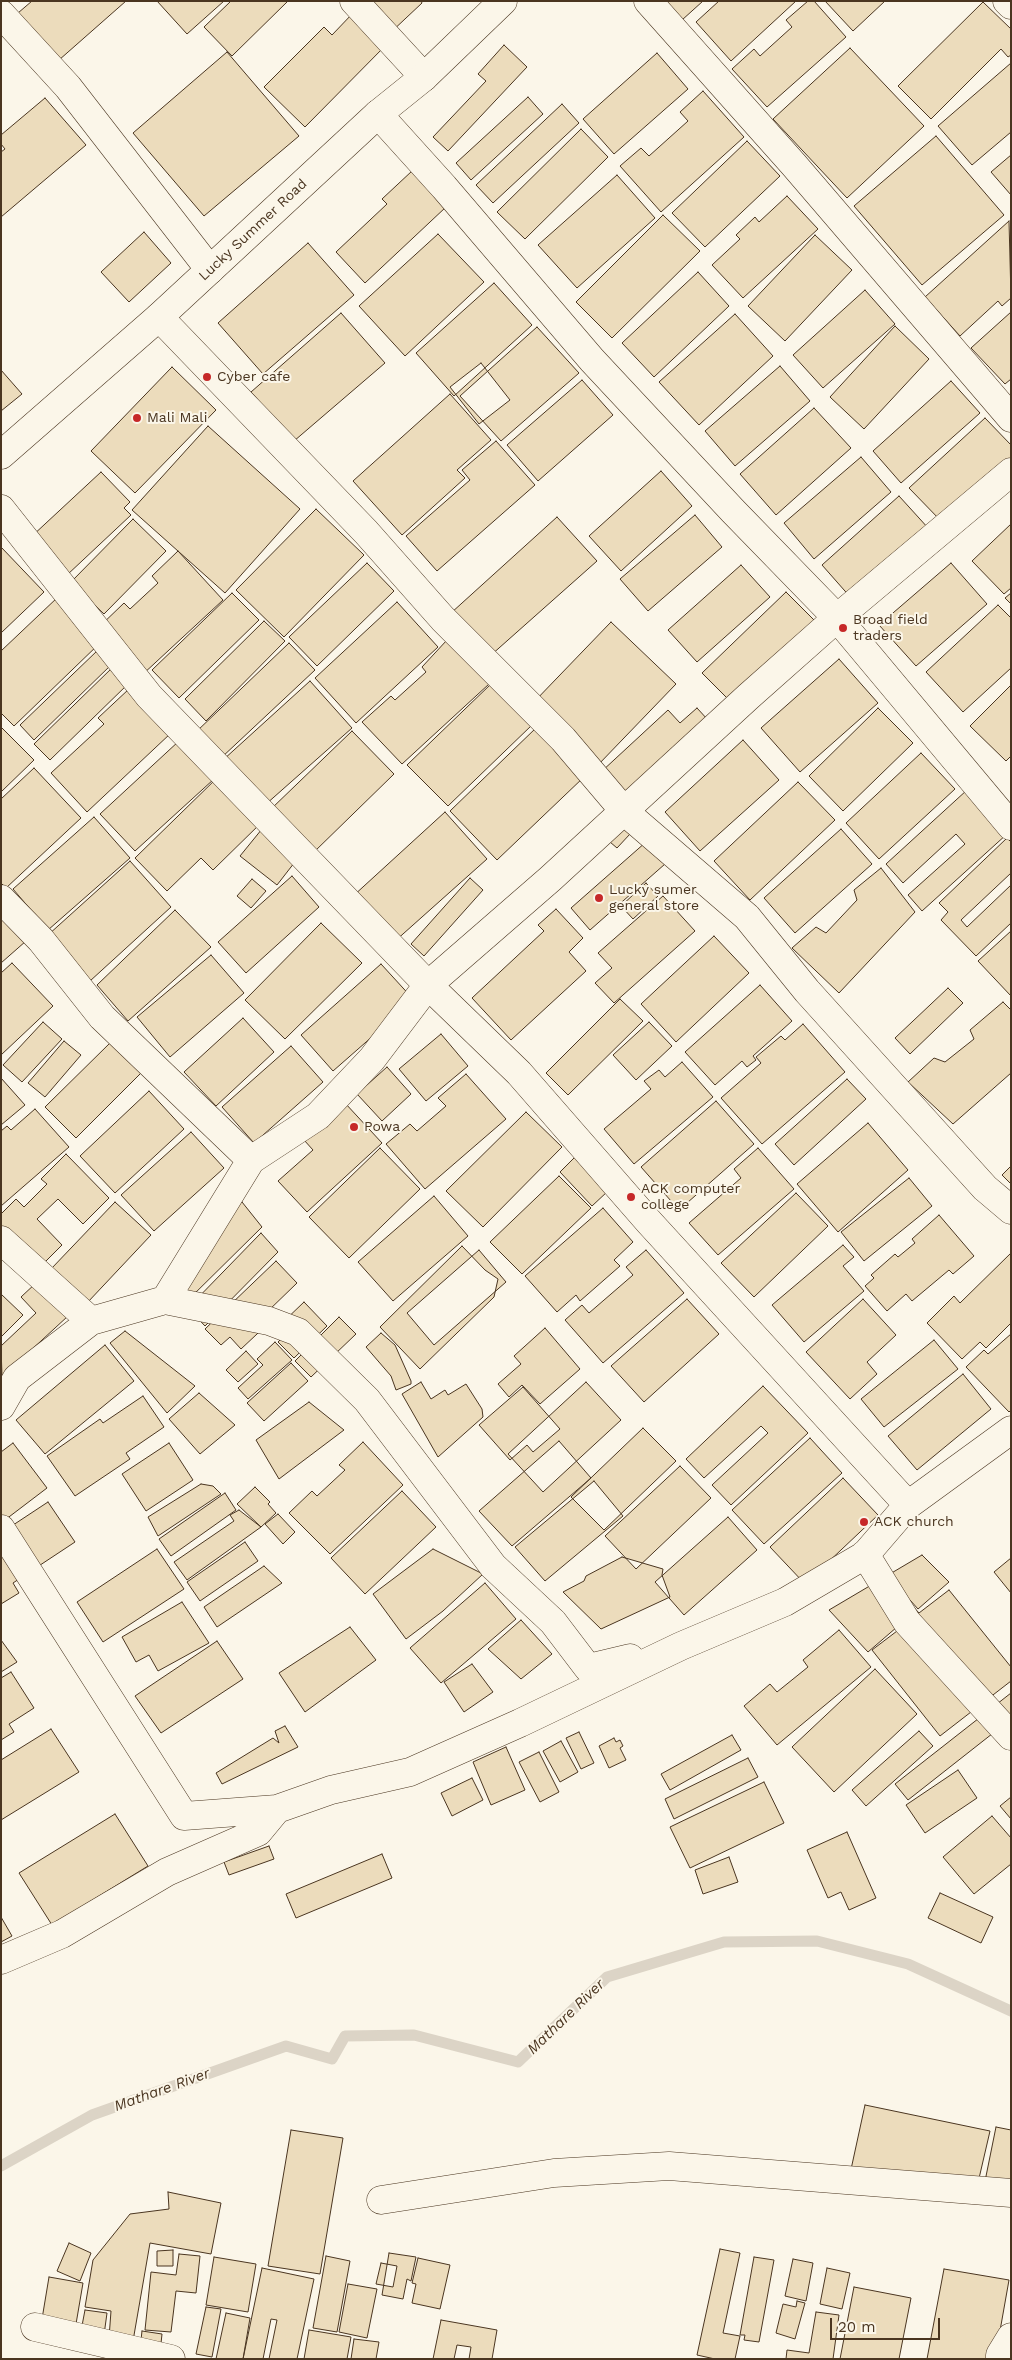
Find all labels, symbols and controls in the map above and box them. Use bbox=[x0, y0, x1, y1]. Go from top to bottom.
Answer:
street label: Lucky Summer Road bbox=[195, 176, 311, 284]
place label: Cyber cafe bbox=[217, 369, 290, 385]
marker: Cyber cafe bbox=[201, 371, 213, 383]
place label: Mali Mali bbox=[147, 410, 207, 426]
marker: Mali Mali bbox=[131, 412, 143, 424]
place label: Broad field traders bbox=[853, 612, 928, 644]
marker: Broad field traders bbox=[837, 622, 849, 634]
place label: Lucky sumer general store bbox=[609, 882, 699, 914]
marker: Lucky sumer general store bbox=[593, 892, 605, 904]
place label: Powa bbox=[364, 1119, 400, 1135]
marker: Powa bbox=[348, 1121, 360, 1133]
place label: ACK computer college bbox=[641, 1181, 740, 1214]
marker: ACK computer college bbox=[625, 1191, 637, 1203]
place label: ACK church bbox=[874, 1514, 954, 1530]
marker: ACK church bbox=[858, 1516, 870, 1528]
water label: Mathare River bbox=[524, 1976, 608, 2058]
water label: Mathare River bbox=[112, 2064, 212, 2116]
scale bar bbox=[832, 2308, 942, 2340]
text: 20 m bbox=[838, 2318, 876, 2336]

